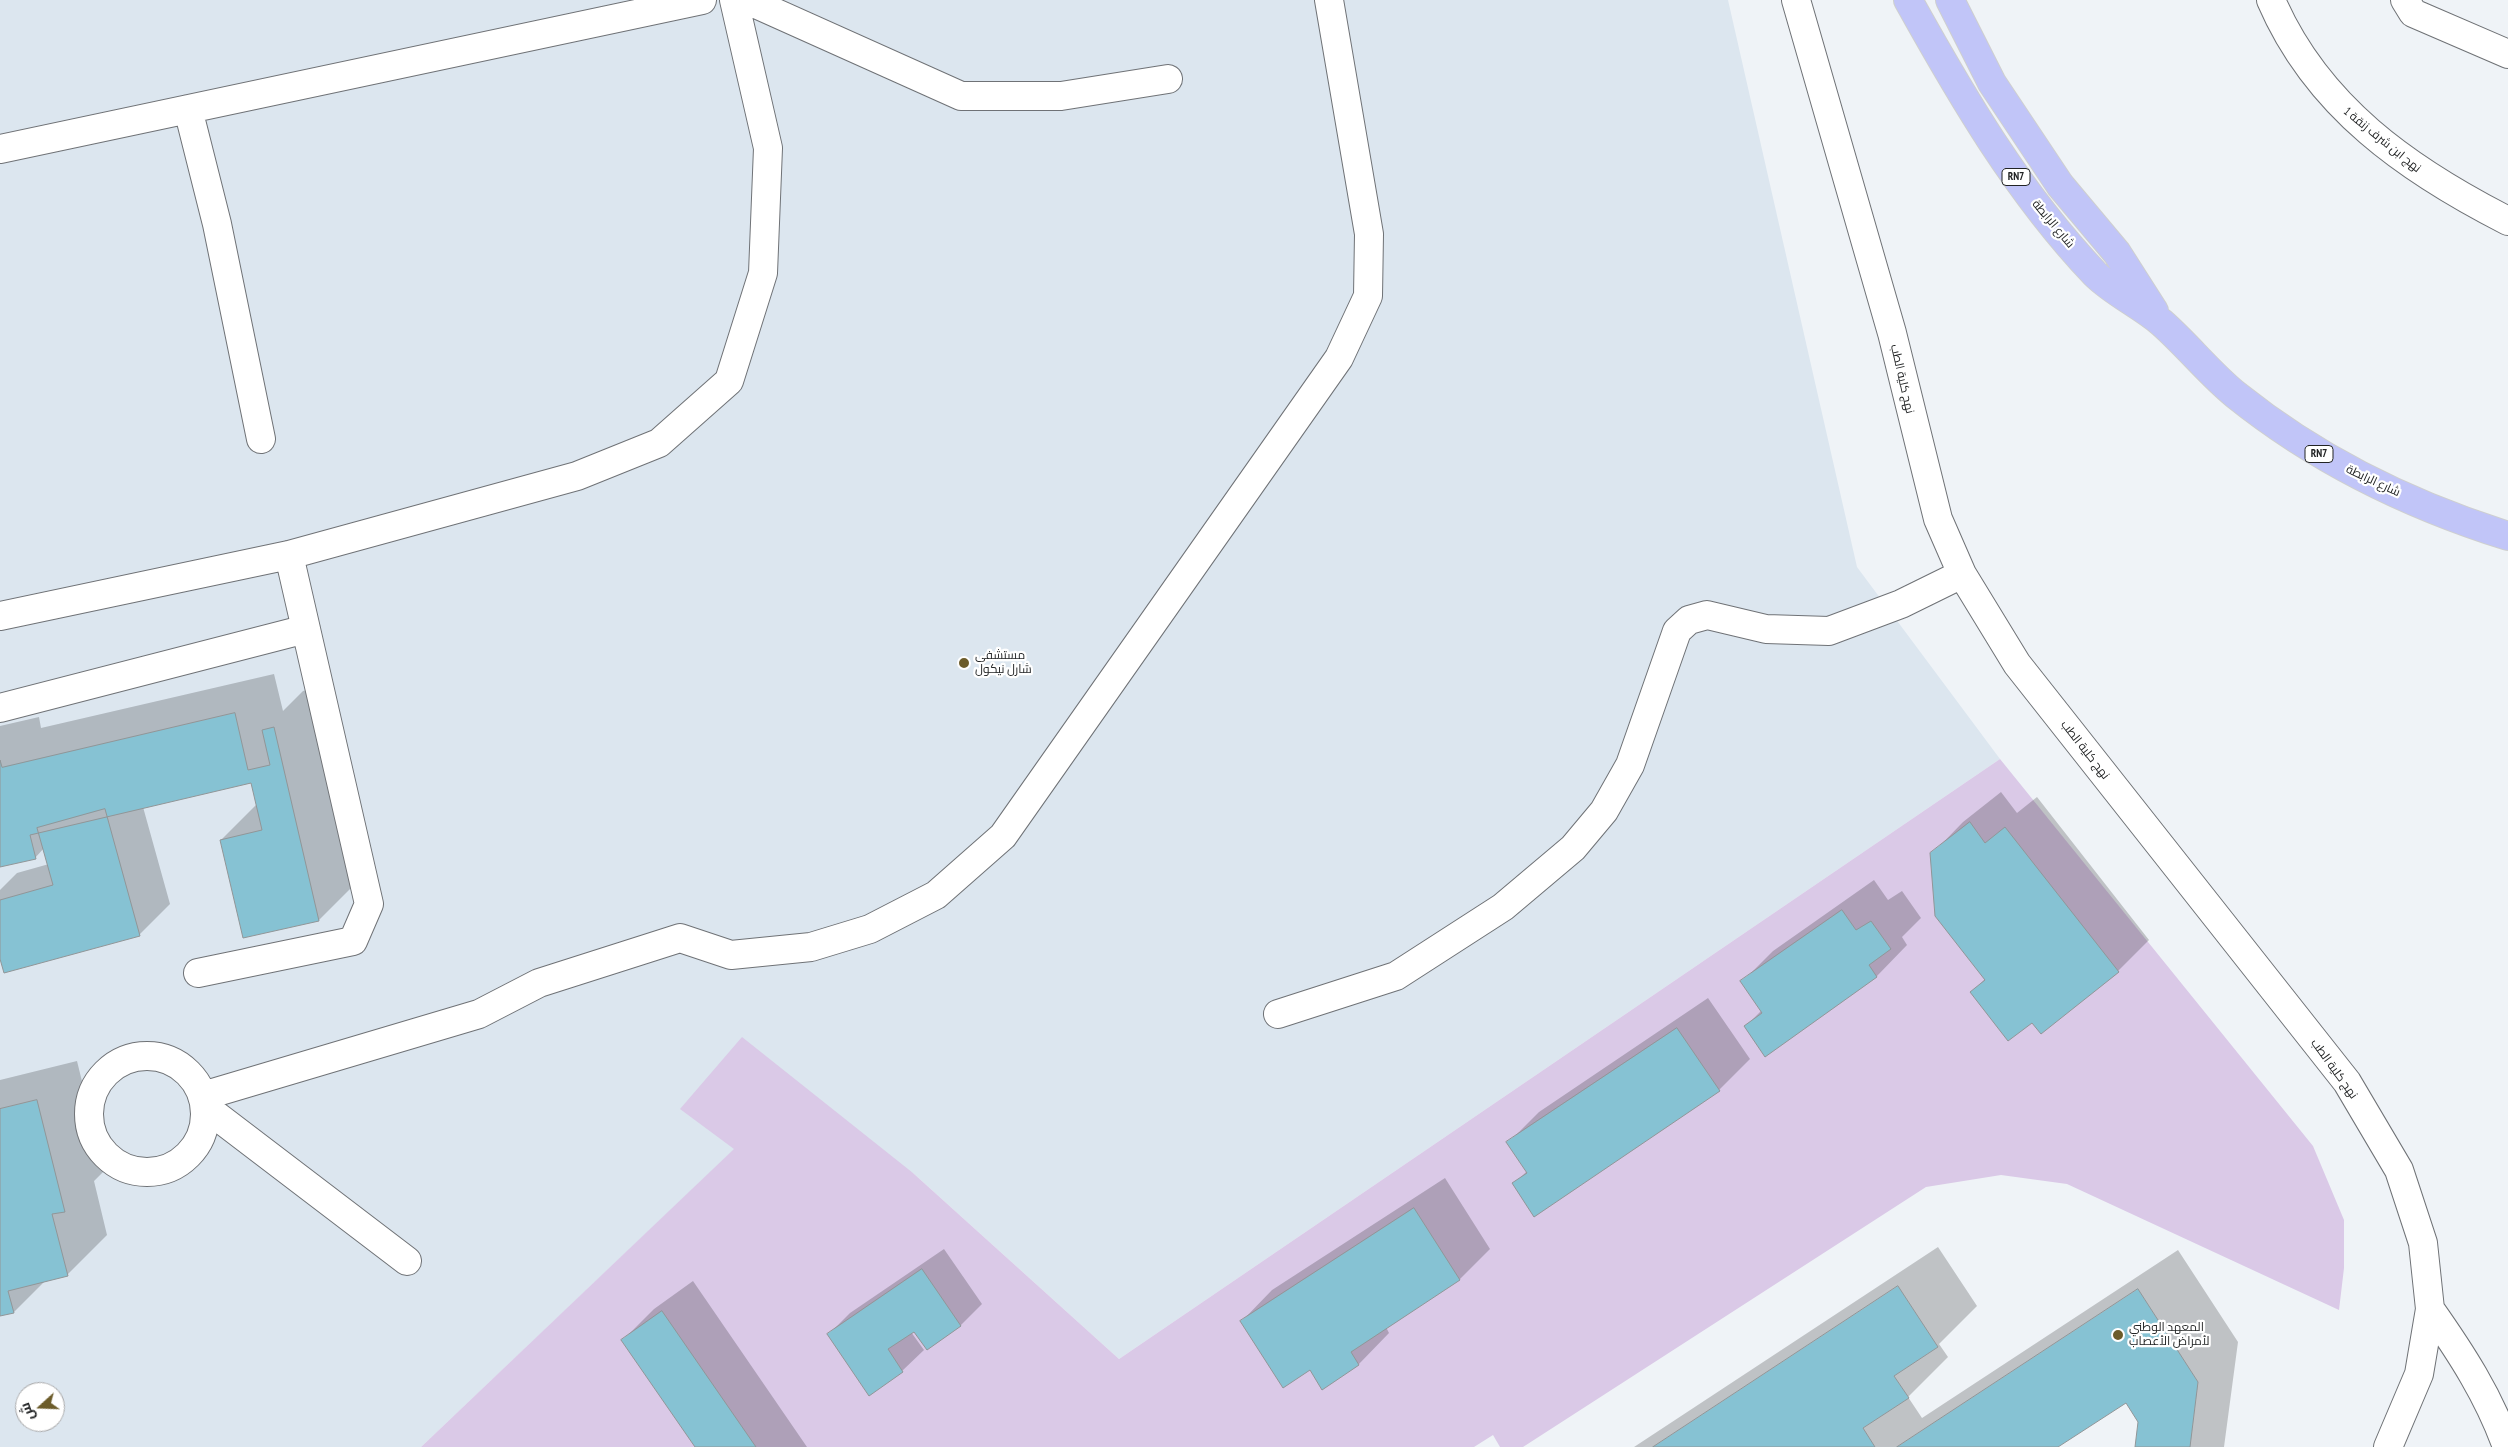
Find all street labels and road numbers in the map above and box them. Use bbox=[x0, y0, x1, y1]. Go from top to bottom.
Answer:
street label: نهج ابن شرف زنقة 1 bbox=[2340, 104, 2424, 176]
road number: RN7 bbox=[2002, 168, 2030, 186]
street label: شارع الرابطة bbox=[2029, 197, 2077, 251]
street label: نهج كلية الطب bbox=[1887, 343, 1917, 415]
road number: RN7 bbox=[2305, 446, 2333, 462]
street label: شارع الرابطة bbox=[2344, 462, 2402, 500]
street label: نهج كلية الطب bbox=[2058, 718, 2112, 782]
street label: نهج كلية الطب bbox=[2307, 1036, 2361, 1102]

